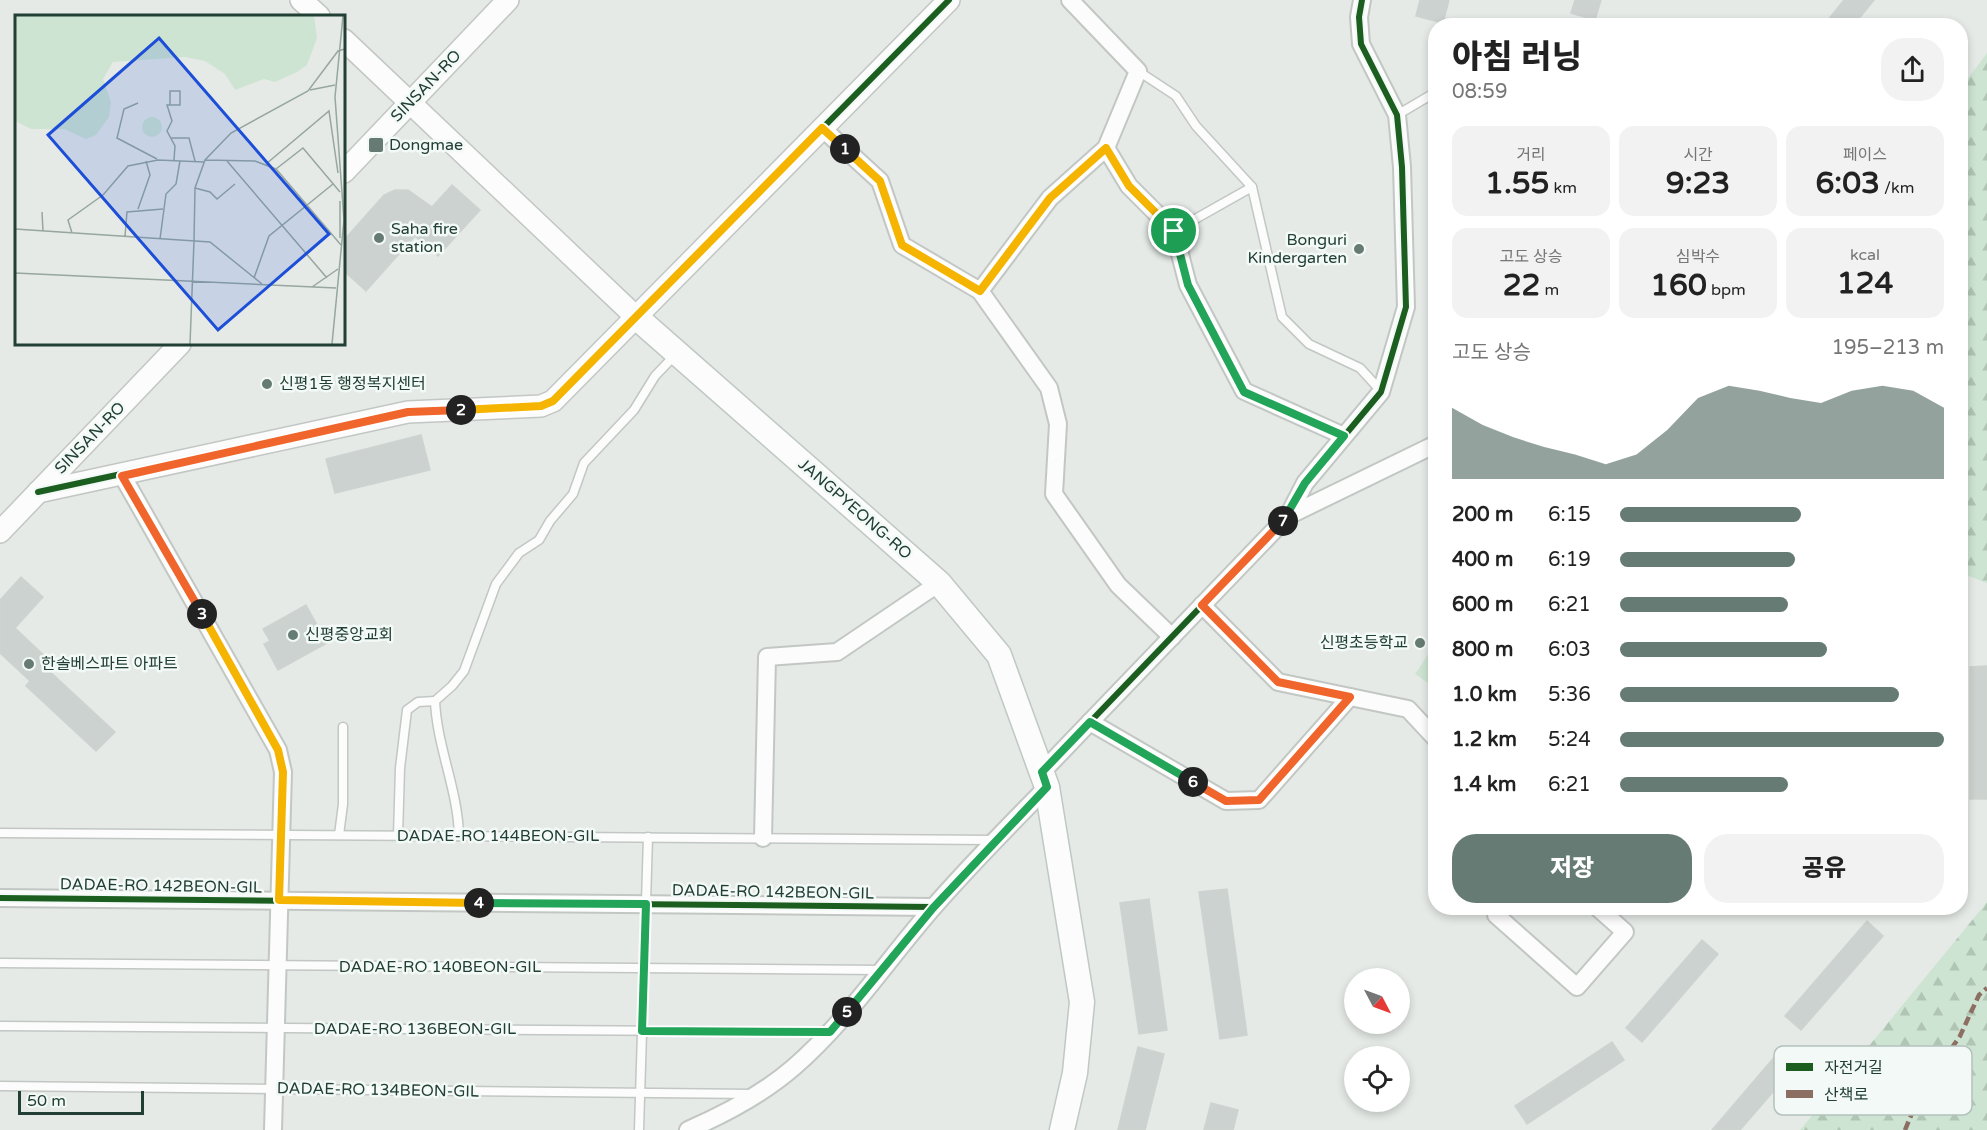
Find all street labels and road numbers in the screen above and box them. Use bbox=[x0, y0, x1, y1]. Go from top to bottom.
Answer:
street label: SINSAN-RO bbox=[387, 46, 465, 126]
street label: SINSAN-RO bbox=[51, 398, 129, 478]
street label: JANGPYEONG-RO bbox=[794, 454, 916, 564]
street label: DADAE-RO 144BEON-GIL bbox=[397, 826, 599, 846]
street label: DADAE-RO 142BEON-GIL bbox=[60, 874, 262, 898]
street label: DADAE-RO 142BEON-GIL bbox=[672, 880, 874, 904]
street label: DADAE-RO 140BEON-GIL bbox=[339, 957, 541, 977]
street label: DADAE-RO 136BEON-GIL bbox=[314, 1019, 516, 1039]
street label: DADAE-RO 134BEON-GIL bbox=[277, 1078, 479, 1102]

